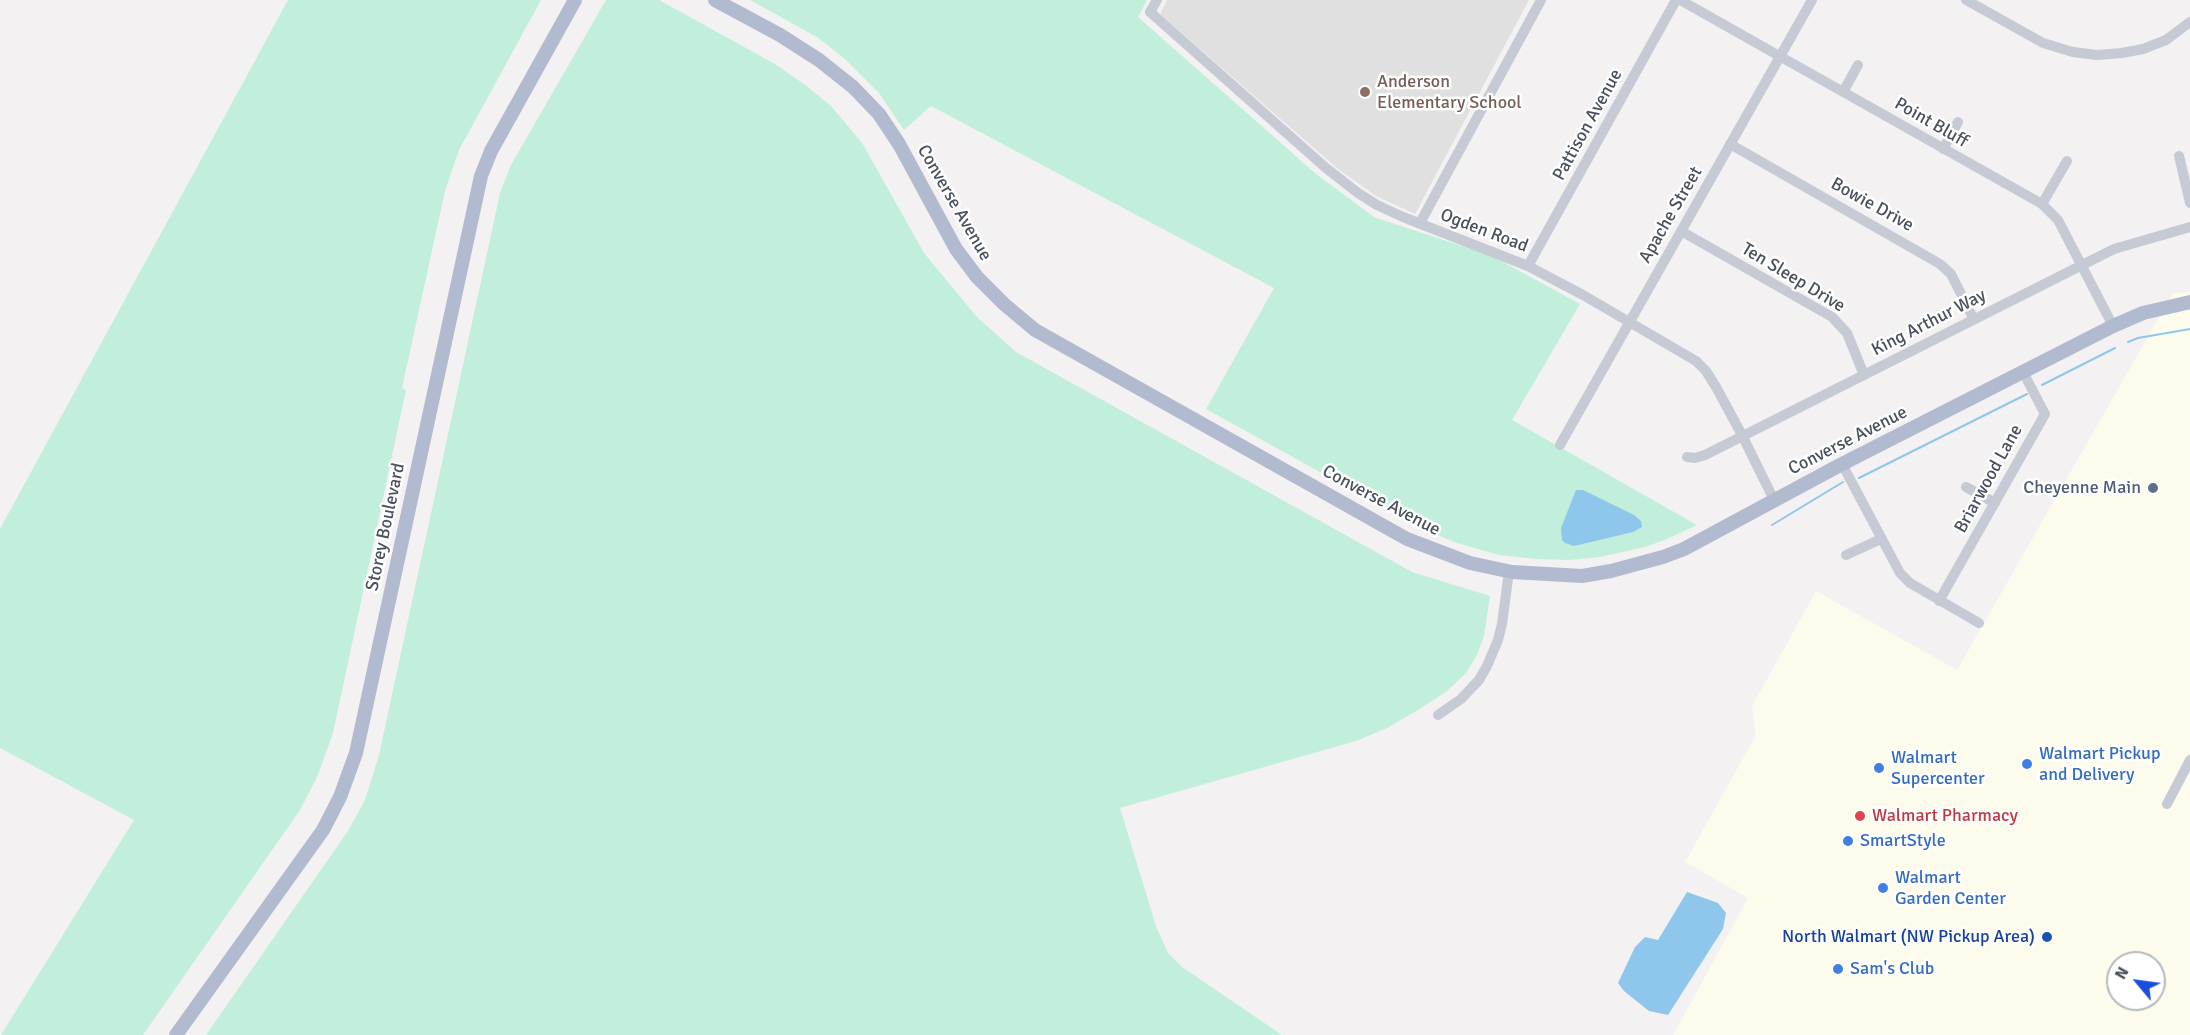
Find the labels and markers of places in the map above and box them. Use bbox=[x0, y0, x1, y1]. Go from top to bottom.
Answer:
place label: Anderson Elementary School bbox=[1377, 71, 1522, 113]
marker: Anderson Elementary School bbox=[1358, 85, 1372, 99]
place label: Cheyenne Main bbox=[2023, 477, 2141, 499]
marker: Cheyenne Main bbox=[2146, 481, 2160, 495]
place label: Walmart Pickup and Delivery bbox=[2039, 743, 2160, 786]
place label: Walmart Supercenter bbox=[1891, 747, 1985, 789]
marker: Walmart Pickup and Delivery bbox=[2020, 757, 2034, 771]
marker: Walmart Supercenter bbox=[1872, 761, 1886, 775]
place label: Walmart Pharmacy bbox=[1872, 805, 2018, 827]
marker: Walmart Pharmacy bbox=[1853, 809, 1867, 823]
place label: SmartStyle bbox=[1860, 830, 1946, 852]
marker: SmartStyle bbox=[1841, 834, 1855, 848]
place label: Walmart Garden Center bbox=[1895, 867, 2006, 910]
marker: Walmart Garden Center bbox=[1876, 881, 1890, 895]
place label: North Walmart (NW Pickup Area) bbox=[1782, 926, 2035, 948]
marker: North Walmart (NW Pickup Area) bbox=[2040, 930, 2054, 944]
place label: Sam's Club bbox=[1850, 958, 1934, 980]
marker: Sam's Club bbox=[1831, 962, 1845, 976]

